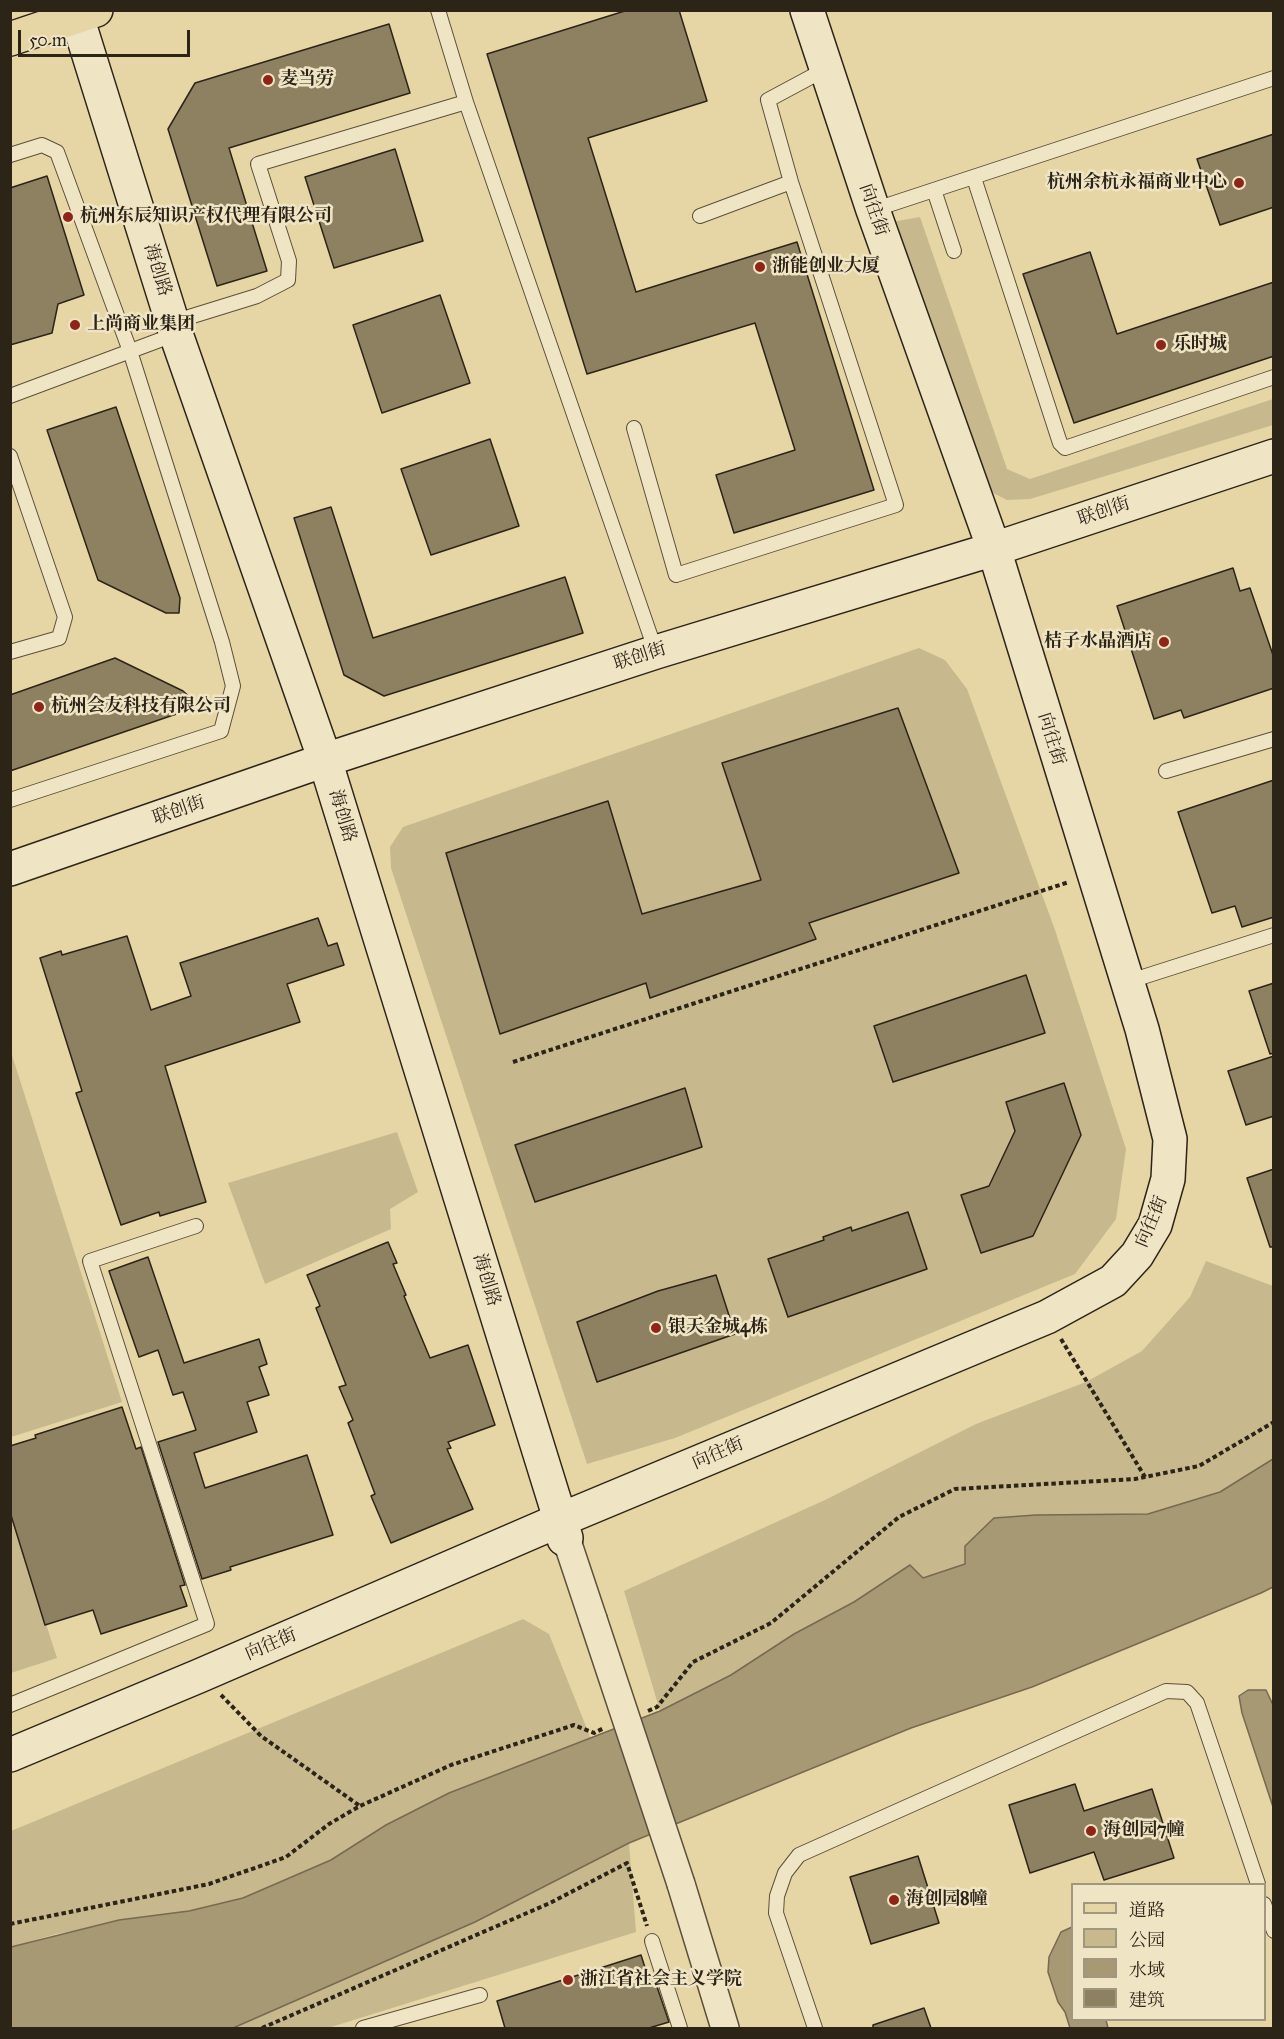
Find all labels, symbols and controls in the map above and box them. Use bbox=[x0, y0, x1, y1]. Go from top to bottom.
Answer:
scale bar bbox=[21, 18, 194, 56]
text: 50 m bbox=[29, 29, 67, 51]
place label: 麦当劳 bbox=[280, 69, 334, 91]
marker: 麦当劳 bbox=[261, 73, 275, 87]
place label: 杭州余杭永福商业中心 bbox=[1047, 172, 1227, 194]
marker: 杭州余杭永福商业中心 bbox=[1232, 176, 1246, 190]
street label: 向往街 bbox=[854, 181, 892, 239]
place label: 杭州东辰知识产权代理有限公司 bbox=[80, 206, 332, 228]
marker: 杭州东辰知识产权代理有限公司 bbox=[61, 210, 75, 224]
street label: 海创路 bbox=[139, 241, 175, 299]
place label: 浙能创业大厦 bbox=[772, 256, 880, 278]
marker: 浙能创业大厦 bbox=[753, 260, 767, 274]
place label: 上尚商业集团 bbox=[87, 314, 195, 336]
marker: 上尚商业集团 bbox=[68, 318, 82, 332]
place label: 乐时城 bbox=[1173, 334, 1227, 356]
marker: 乐时城 bbox=[1154, 338, 1168, 352]
street label: 联创街 bbox=[1075, 493, 1133, 531]
place label: 桔子水晶酒店 bbox=[1044, 631, 1152, 653]
marker: 桔子水晶酒店 bbox=[1157, 635, 1171, 649]
street label: 联创街 bbox=[611, 638, 669, 676]
place label: 杭州会友科技有限公司 bbox=[51, 696, 231, 718]
marker: 杭州会友科技有限公司 bbox=[32, 700, 46, 714]
street label: 向往街 bbox=[1033, 710, 1069, 768]
street label: 海创路 bbox=[324, 787, 360, 845]
street label: 联创街 bbox=[150, 792, 208, 830]
street label: 向往街 bbox=[1132, 1193, 1172, 1251]
street label: 海创路 bbox=[468, 1251, 504, 1309]
place label: 银天金城4栋 bbox=[668, 1317, 768, 1339]
marker: 银天金城4栋 bbox=[649, 1321, 663, 1335]
street label: 向往街 bbox=[689, 1434, 747, 1474]
street label: 向往街 bbox=[242, 1625, 300, 1665]
place label: 海创园7幢 bbox=[1103, 1820, 1185, 1842]
marker: 海创园7幢 bbox=[1084, 1824, 1098, 1838]
legend bbox=[1071, 1883, 1266, 2021]
place label: 海创园8幢 bbox=[906, 1889, 988, 1911]
marker: 海创园8幢 bbox=[887, 1893, 901, 1907]
text: 道路 bbox=[1129, 1899, 1165, 1921]
text: 公园 bbox=[1129, 1929, 1165, 1951]
text: 水域 bbox=[1129, 1959, 1165, 1981]
place label: 浙江省社会主义学院 bbox=[580, 1969, 742, 1991]
marker: 浙江省社会主义学院 bbox=[561, 1973, 575, 1987]
text: 建筑 bbox=[1129, 1989, 1165, 2011]

